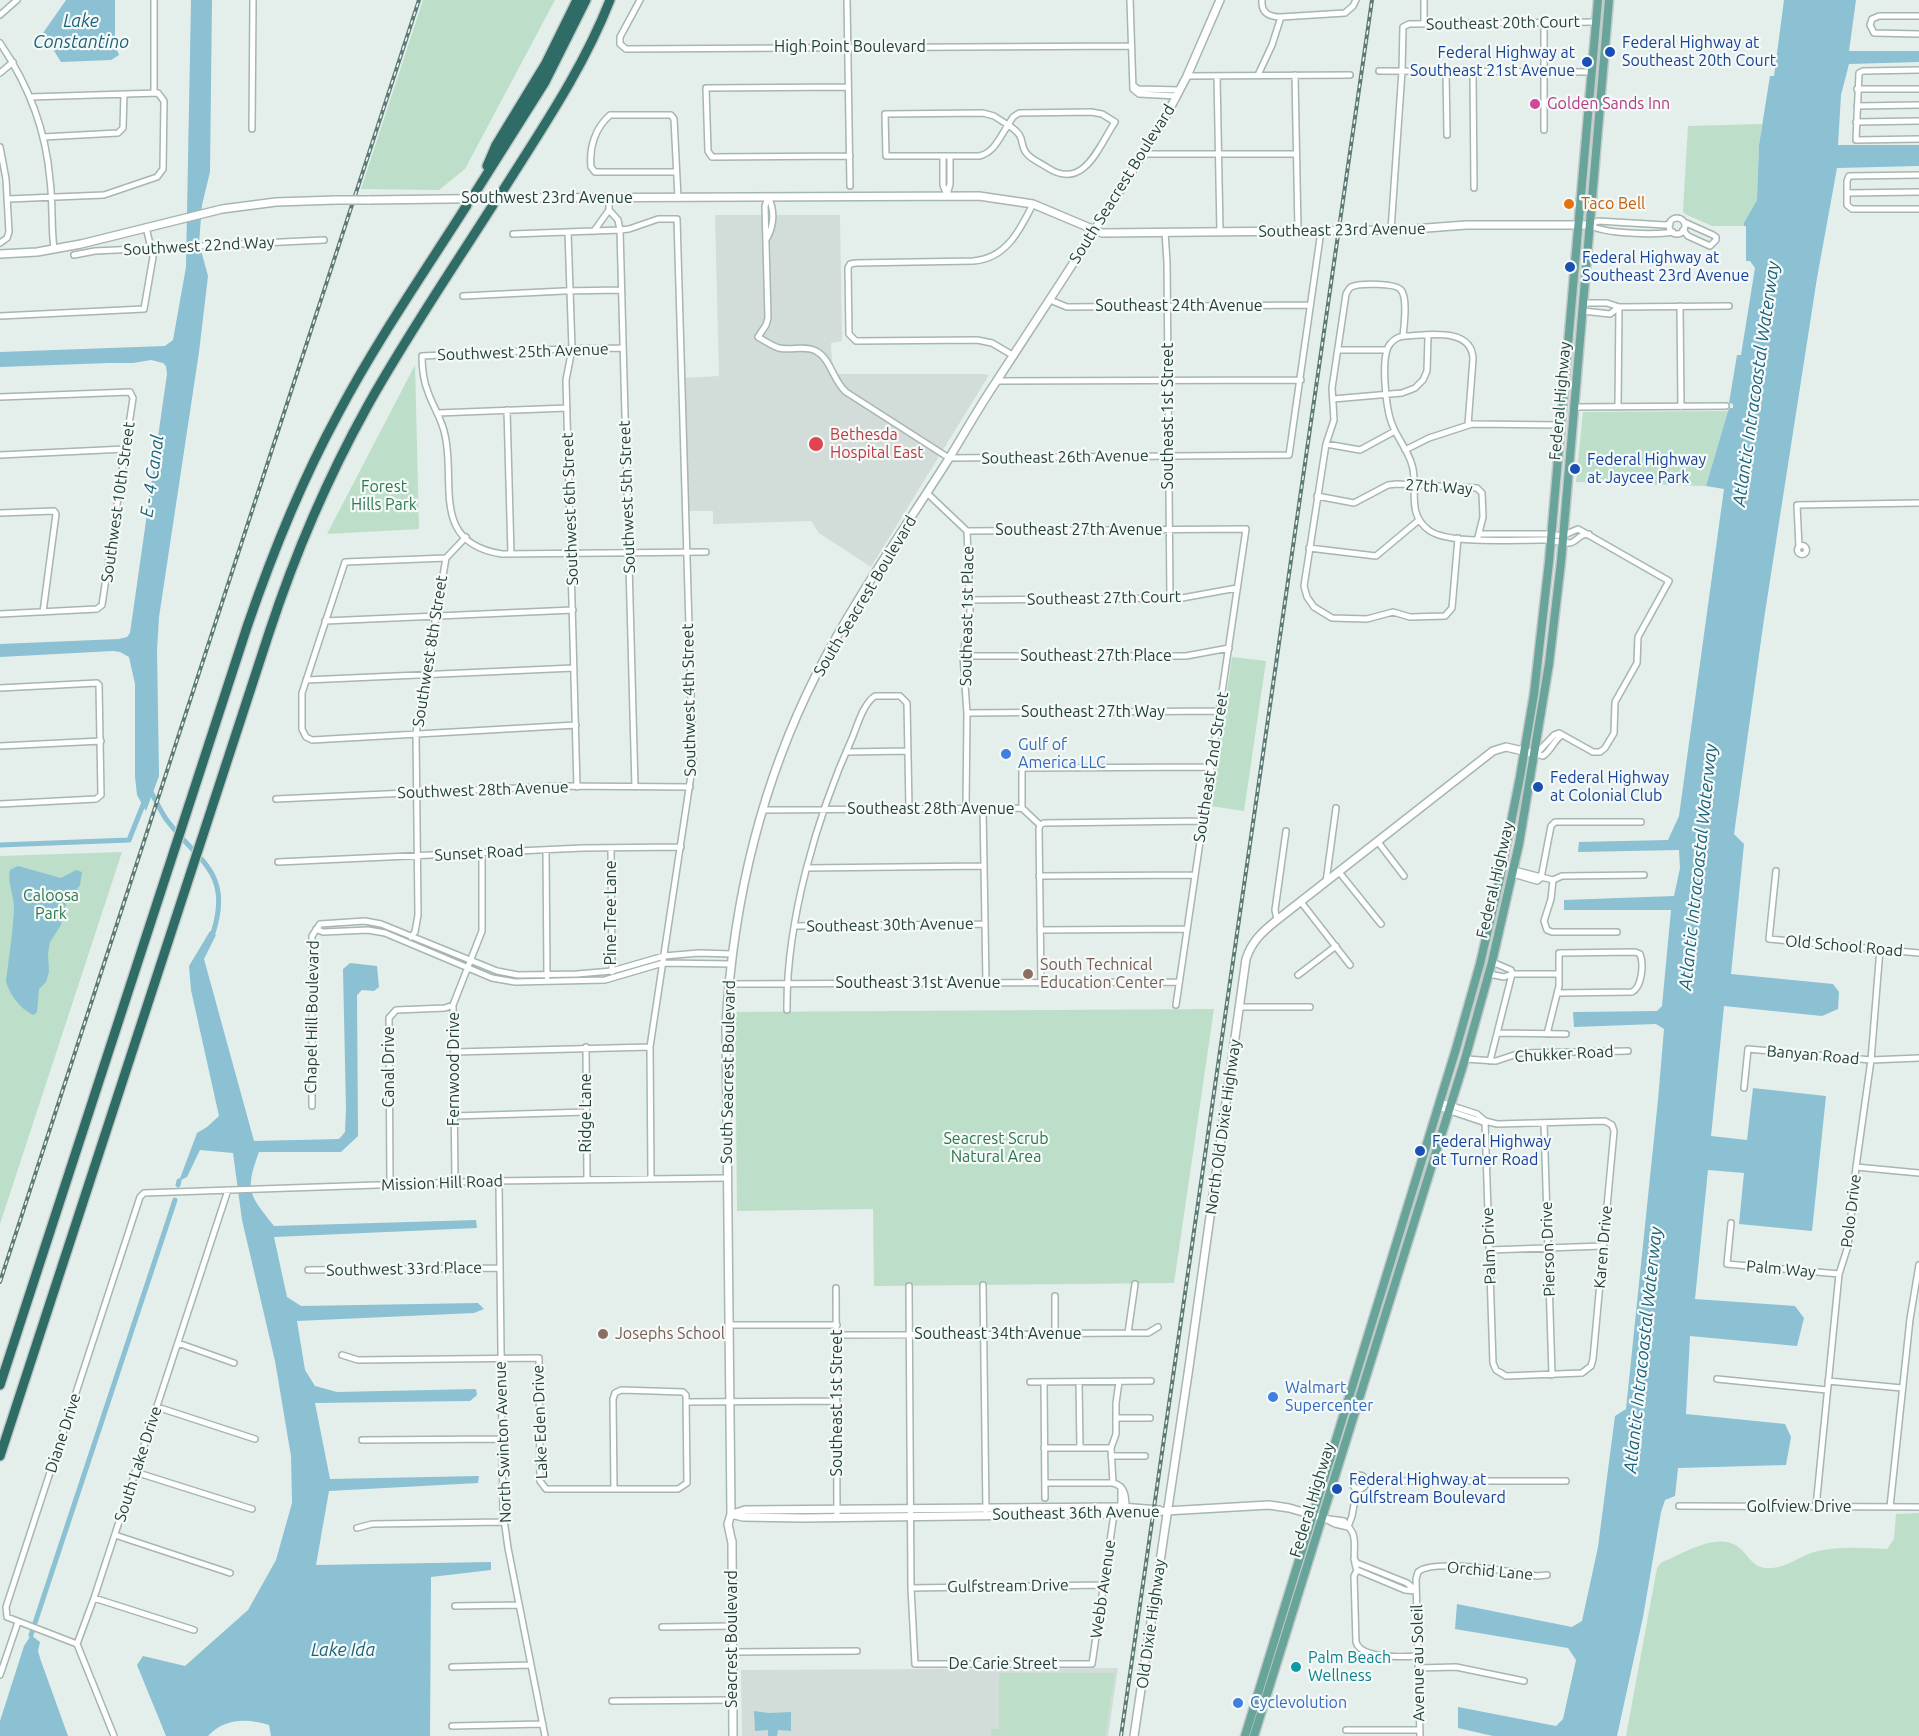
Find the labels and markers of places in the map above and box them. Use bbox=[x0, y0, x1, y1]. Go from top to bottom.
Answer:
place label: Federal Highway at Southeast 20th Court bbox=[1622, 33, 1776, 71]
place label: Federal Highway at Southeast 21st Avenue bbox=[1410, 43, 1575, 81]
marker: Federal Highway at Southeast 20th Court bbox=[1603, 45, 1617, 59]
marker: Federal Highway at Southeast 21st Avenue bbox=[1580, 55, 1594, 69]
place label: Golden Sands Inn bbox=[1547, 94, 1670, 114]
marker: Golden Sands Inn bbox=[1528, 97, 1542, 111]
place label: Taco Bell bbox=[1581, 194, 1645, 214]
marker: Taco Bell bbox=[1562, 197, 1576, 211]
place label: Federal Highway at Southeast 23rd Avenue bbox=[1582, 248, 1749, 286]
marker: Federal Highway at Southeast 23rd Avenue bbox=[1563, 260, 1577, 274]
place label: Bethesda Hospital East bbox=[830, 425, 923, 463]
marker: Bethesda Hospital East bbox=[807, 435, 825, 453]
place label: Federal Highway at Jaycee Park bbox=[1587, 450, 1706, 488]
marker: Federal Highway at Jaycee Park bbox=[1568, 462, 1582, 476]
place label: Gulf of America LLC bbox=[1018, 735, 1106, 773]
marker: Gulf of America LLC bbox=[999, 747, 1013, 761]
place label: Federal Highway at Colonial Club bbox=[1550, 768, 1669, 806]
marker: Federal Highway at Colonial Club bbox=[1531, 780, 1545, 794]
place label: South Technical Education Center bbox=[1040, 955, 1164, 993]
marker: South Technical Education Center bbox=[1021, 967, 1035, 981]
place label: Federal Highway at Turner Road bbox=[1432, 1132, 1551, 1170]
marker: Federal Highway at Turner Road bbox=[1413, 1144, 1427, 1158]
place label: Josephs School bbox=[615, 1324, 725, 1344]
marker: Josephs School bbox=[596, 1327, 610, 1341]
place label: Walmart Supercenter bbox=[1285, 1378, 1373, 1416]
marker: Walmart Supercenter bbox=[1266, 1390, 1280, 1404]
place label: Federal Highway at Gulfstream Boulevard bbox=[1349, 1470, 1506, 1508]
marker: Federal Highway at Gulfstream Boulevard bbox=[1330, 1482, 1344, 1496]
place label: Palm Beach Wellness bbox=[1308, 1648, 1391, 1686]
marker: Palm Beach Wellness bbox=[1289, 1660, 1303, 1674]
place label: Cyclevolution bbox=[1250, 1693, 1347, 1713]
marker: Cyclevolution bbox=[1231, 1696, 1245, 1710]

